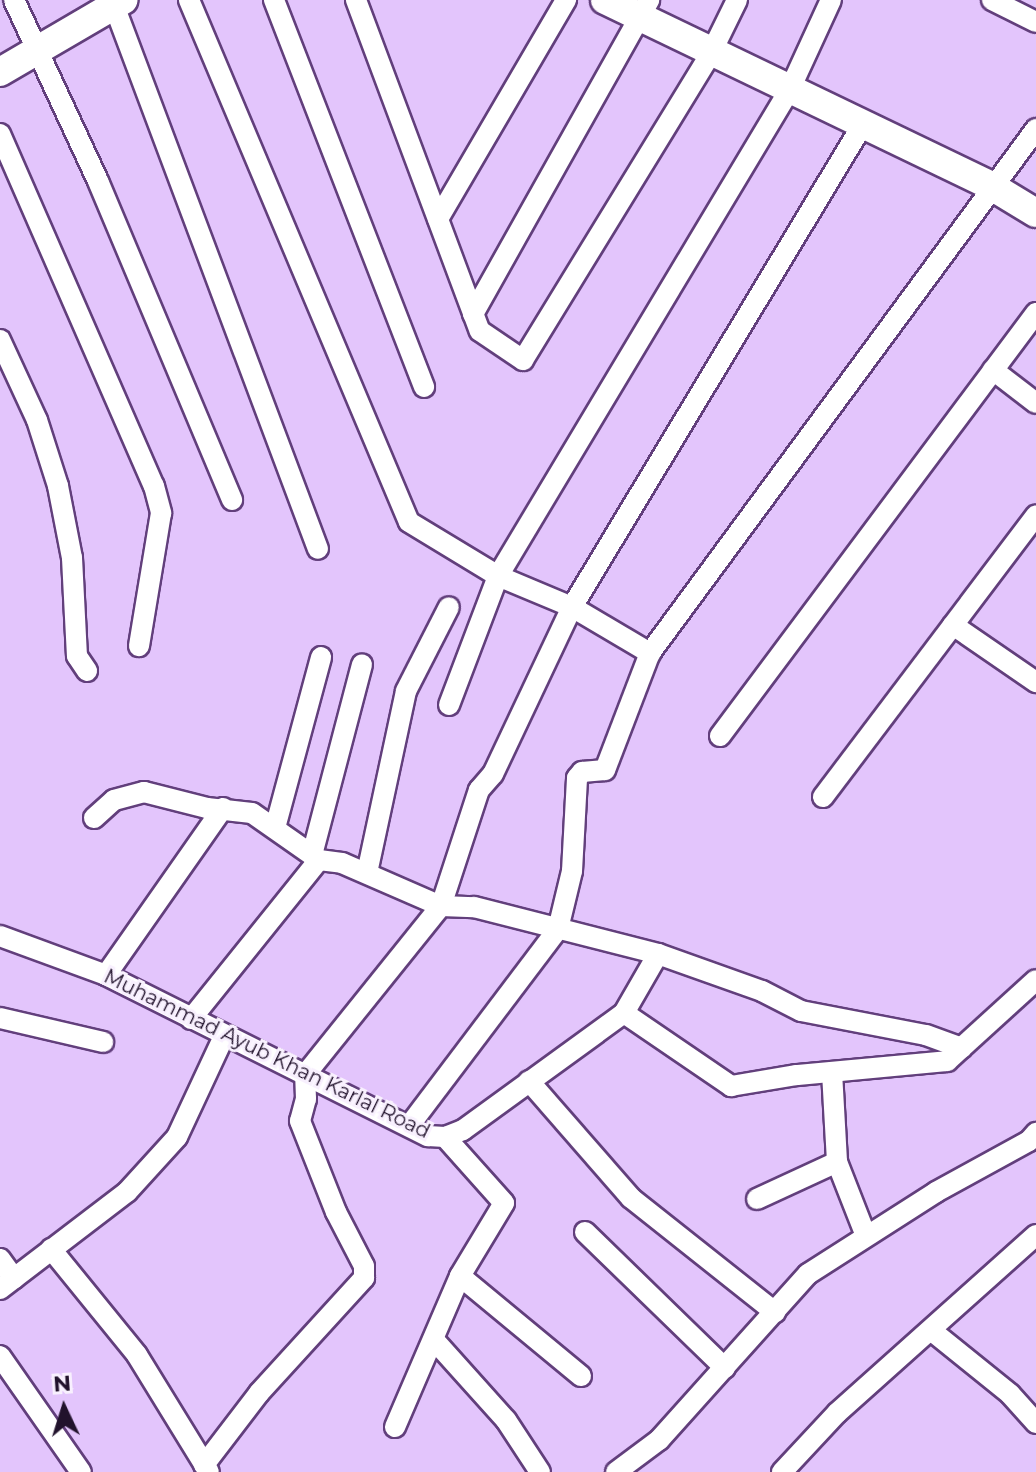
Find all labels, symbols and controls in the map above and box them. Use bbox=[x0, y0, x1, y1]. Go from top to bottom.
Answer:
street label: Muhammad Ayub Khan Karlal Road bbox=[100, 964, 434, 1144]
north arrow bbox=[24, 1368, 104, 1448]
text: N bbox=[52, 1369, 72, 1398]

